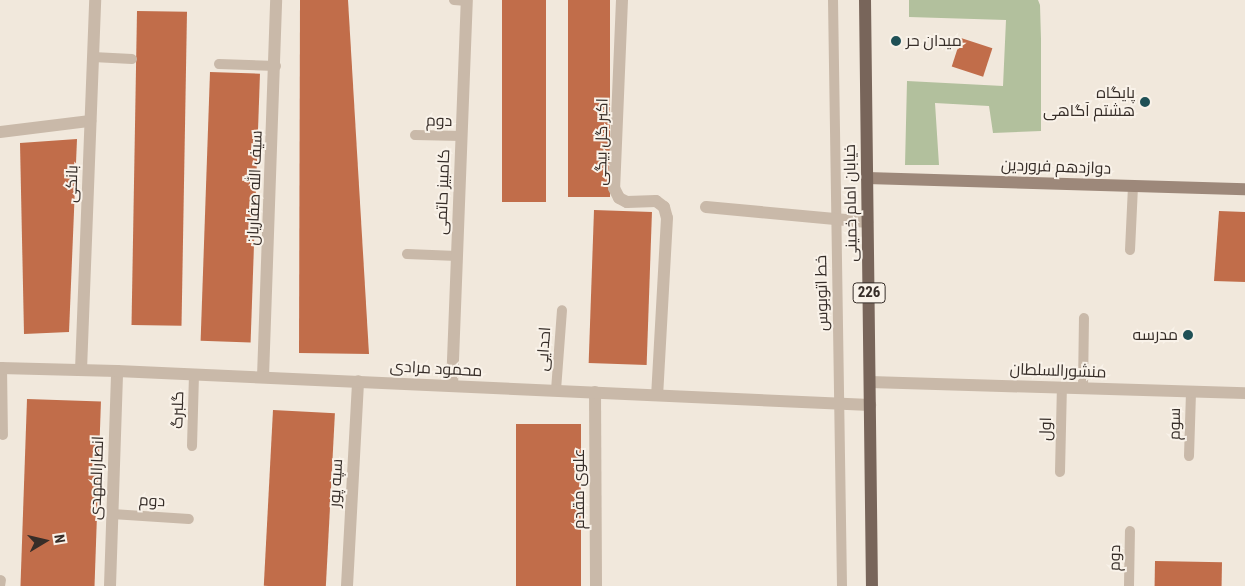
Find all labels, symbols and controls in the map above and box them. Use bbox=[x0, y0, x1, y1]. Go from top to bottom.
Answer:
place label: میدان حر bbox=[906, 31, 962, 51]
marker: میدان حر bbox=[890, 35, 902, 47]
place label: پایگاه هشتم آگاهی bbox=[1043, 83, 1135, 121]
marker: پایگاه هشتم آگاهی bbox=[1139, 96, 1151, 108]
street label: اکبر گل بیگی bbox=[592, 98, 612, 186]
street label: دوم bbox=[426, 111, 452, 131]
street label: سیف الله صفاریان bbox=[243, 130, 267, 246]
street label: خیابان امام خمینی bbox=[840, 144, 862, 262]
street label: کامبیز حاتمی bbox=[432, 149, 454, 235]
street label: دوازدهم فروردین bbox=[1001, 155, 1111, 179]
street label: بانکی bbox=[62, 165, 82, 203]
street label: خط اتوبوس bbox=[812, 255, 832, 331]
road number: 226 bbox=[852, 280, 886, 306]
place label: مدرسه bbox=[1132, 325, 1178, 345]
street label: احدایی bbox=[533, 326, 555, 372]
marker: مدرسه bbox=[1182, 329, 1194, 341]
street label: محمود مرادی bbox=[389, 357, 483, 381]
street label: منشورالسلطان bbox=[1009, 360, 1107, 382]
street label: گلبرگ bbox=[168, 391, 188, 429]
street label: سوم bbox=[1165, 408, 1185, 440]
street label: اول bbox=[1036, 417, 1056, 441]
street label: انصارالمهدی bbox=[86, 436, 108, 520]
street label: علوی مقدم bbox=[569, 449, 589, 529]
street label: سپه پور bbox=[325, 458, 347, 508]
street label: دوم bbox=[138, 491, 166, 511]
north arrow bbox=[20, 516, 70, 566]
text: N bbox=[51, 533, 68, 544]
street label: دوم bbox=[1105, 545, 1125, 571]

